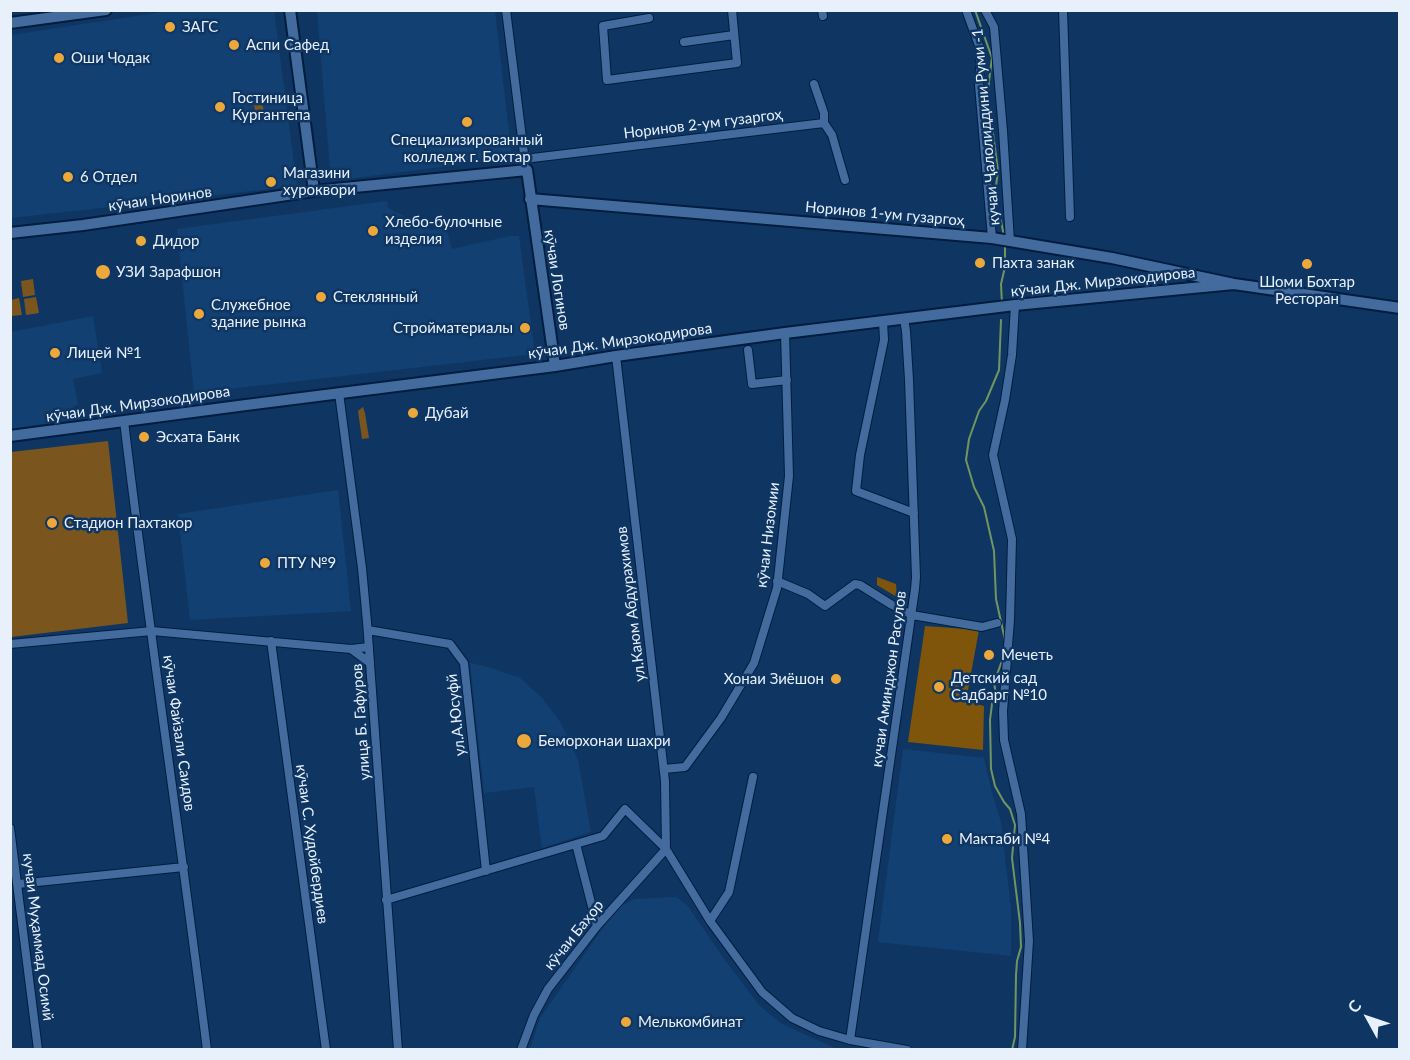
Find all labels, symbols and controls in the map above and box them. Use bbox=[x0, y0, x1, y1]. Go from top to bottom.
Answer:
place label: ЗАГС bbox=[182, 18, 218, 36]
marker: ЗАГС bbox=[163, 20, 177, 34]
street label: кучаи Ҷалолиддини Руми -1 bbox=[968, 28, 1004, 226]
place label: Аспи Сафед bbox=[246, 36, 329, 54]
marker: Аспи Сафед bbox=[227, 38, 241, 52]
place label: Оши Чодак bbox=[71, 49, 150, 67]
marker: Оши Чодак bbox=[52, 51, 66, 65]
place label: Гостиница Кургантепа bbox=[232, 89, 311, 124]
marker: Гостиница Кургантепа bbox=[213, 100, 227, 114]
street label: Норинов 2-ум гузаргоҳ bbox=[622, 105, 784, 143]
marker: Специализированный колледж г. Бохтар bbox=[460, 115, 474, 129]
place label: Специализированный колледж г. Бохтар bbox=[391, 131, 543, 166]
place label: Магазини хуроквори bbox=[283, 164, 356, 199]
place label: 6 Отдел bbox=[80, 168, 137, 186]
marker: 6 Отдел bbox=[61, 170, 75, 184]
marker: Магазини хуроквори bbox=[264, 175, 278, 189]
street label: кӯчаи Норинов bbox=[107, 183, 213, 215]
street label: Норинов 1-ум гузаргоҳ bbox=[804, 198, 966, 230]
place label: Хлебо-булочные изделия bbox=[385, 213, 502, 248]
marker: Хлебо-булочные изделия bbox=[366, 224, 380, 238]
street label: кӯчаи Логинов bbox=[540, 228, 574, 332]
place label: Дидор bbox=[153, 232, 199, 250]
marker: Дидор bbox=[134, 234, 148, 248]
place label: Пахта занак bbox=[992, 254, 1074, 272]
marker: Пахта занак bbox=[973, 256, 987, 270]
marker: Шоми Бохтар Ресторан bbox=[1300, 257, 1314, 271]
marker: УЗИ Зарафшон bbox=[94, 263, 112, 281]
place label: УЗИ Зарафшон bbox=[116, 263, 221, 281]
street label: кӯчаи Дж. Мирзокодирова bbox=[1010, 263, 1196, 301]
place label: Шоми Бохтар Ресторан bbox=[1259, 273, 1355, 308]
place label: Стеклянный bbox=[333, 288, 418, 306]
marker: Стеклянный bbox=[314, 290, 328, 304]
place label: Служебное здание рынка bbox=[211, 296, 306, 331]
marker: Служебное здание рынка bbox=[192, 307, 206, 321]
place label: Стройматериалы bbox=[393, 319, 513, 337]
street label: кӯчаи Дж. Мирзокодирова bbox=[527, 319, 713, 363]
marker: Стройматериалы bbox=[518, 321, 532, 335]
place label: Лицей №1 bbox=[67, 344, 142, 362]
marker: Лицей №1 bbox=[48, 346, 62, 360]
street label: кӯчаи Дж. Мирзокодирова bbox=[45, 382, 231, 426]
place label: Дубай bbox=[425, 404, 469, 422]
marker: Дубай bbox=[406, 406, 420, 420]
place label: Эсхата Банк bbox=[156, 428, 240, 446]
marker: Эсхата Банк bbox=[137, 430, 151, 444]
street label: кӯчаи Низомии bbox=[753, 481, 783, 589]
place label: Стадион Пахтакор bbox=[64, 514, 192, 532]
marker: Стадион Пахтакор bbox=[45, 516, 59, 530]
street label: ул.Каюм Абдурахимов bbox=[613, 525, 649, 683]
place label: ПТУ №9 bbox=[277, 554, 336, 572]
marker: ПТУ №9 bbox=[258, 556, 272, 570]
street label: кучаи Аминджон Расулов bbox=[868, 590, 910, 768]
place label: Мечеть bbox=[1001, 646, 1053, 664]
marker: Мечеть bbox=[982, 648, 996, 662]
street label: кӯчаи Файзали Саидов bbox=[159, 654, 199, 812]
street label: улица Б. Гафуров bbox=[348, 663, 374, 781]
place label: Детский сад Садбарг №10 bbox=[951, 669, 1047, 704]
place label: Хонаи Зиёшон bbox=[724, 670, 824, 688]
marker: Хонаи Зиёшон bbox=[829, 672, 843, 686]
street label: ул.А.Юсуфй bbox=[443, 673, 469, 757]
marker: Детский сад Садбарг №10 bbox=[932, 680, 946, 694]
marker: Беморхонаи шахри bbox=[515, 732, 533, 750]
place label: Беморхонаи шахри bbox=[538, 732, 671, 750]
street label: кӯчаи С. Худойбердиев bbox=[292, 763, 332, 925]
place label: Мактаби №4 bbox=[959, 830, 1050, 848]
marker: Мактаби №4 bbox=[940, 832, 954, 846]
street label: кучаи Муҳаммад Осимй bbox=[19, 852, 57, 1022]
street label: кӯчаи Баҳор bbox=[540, 896, 608, 974]
north arrow bbox=[1338, 988, 1398, 1048]
text: С bbox=[1343, 996, 1365, 1016]
place label: Мелькомбинат bbox=[638, 1013, 743, 1031]
marker: Мелькомбинат bbox=[619, 1015, 633, 1029]

